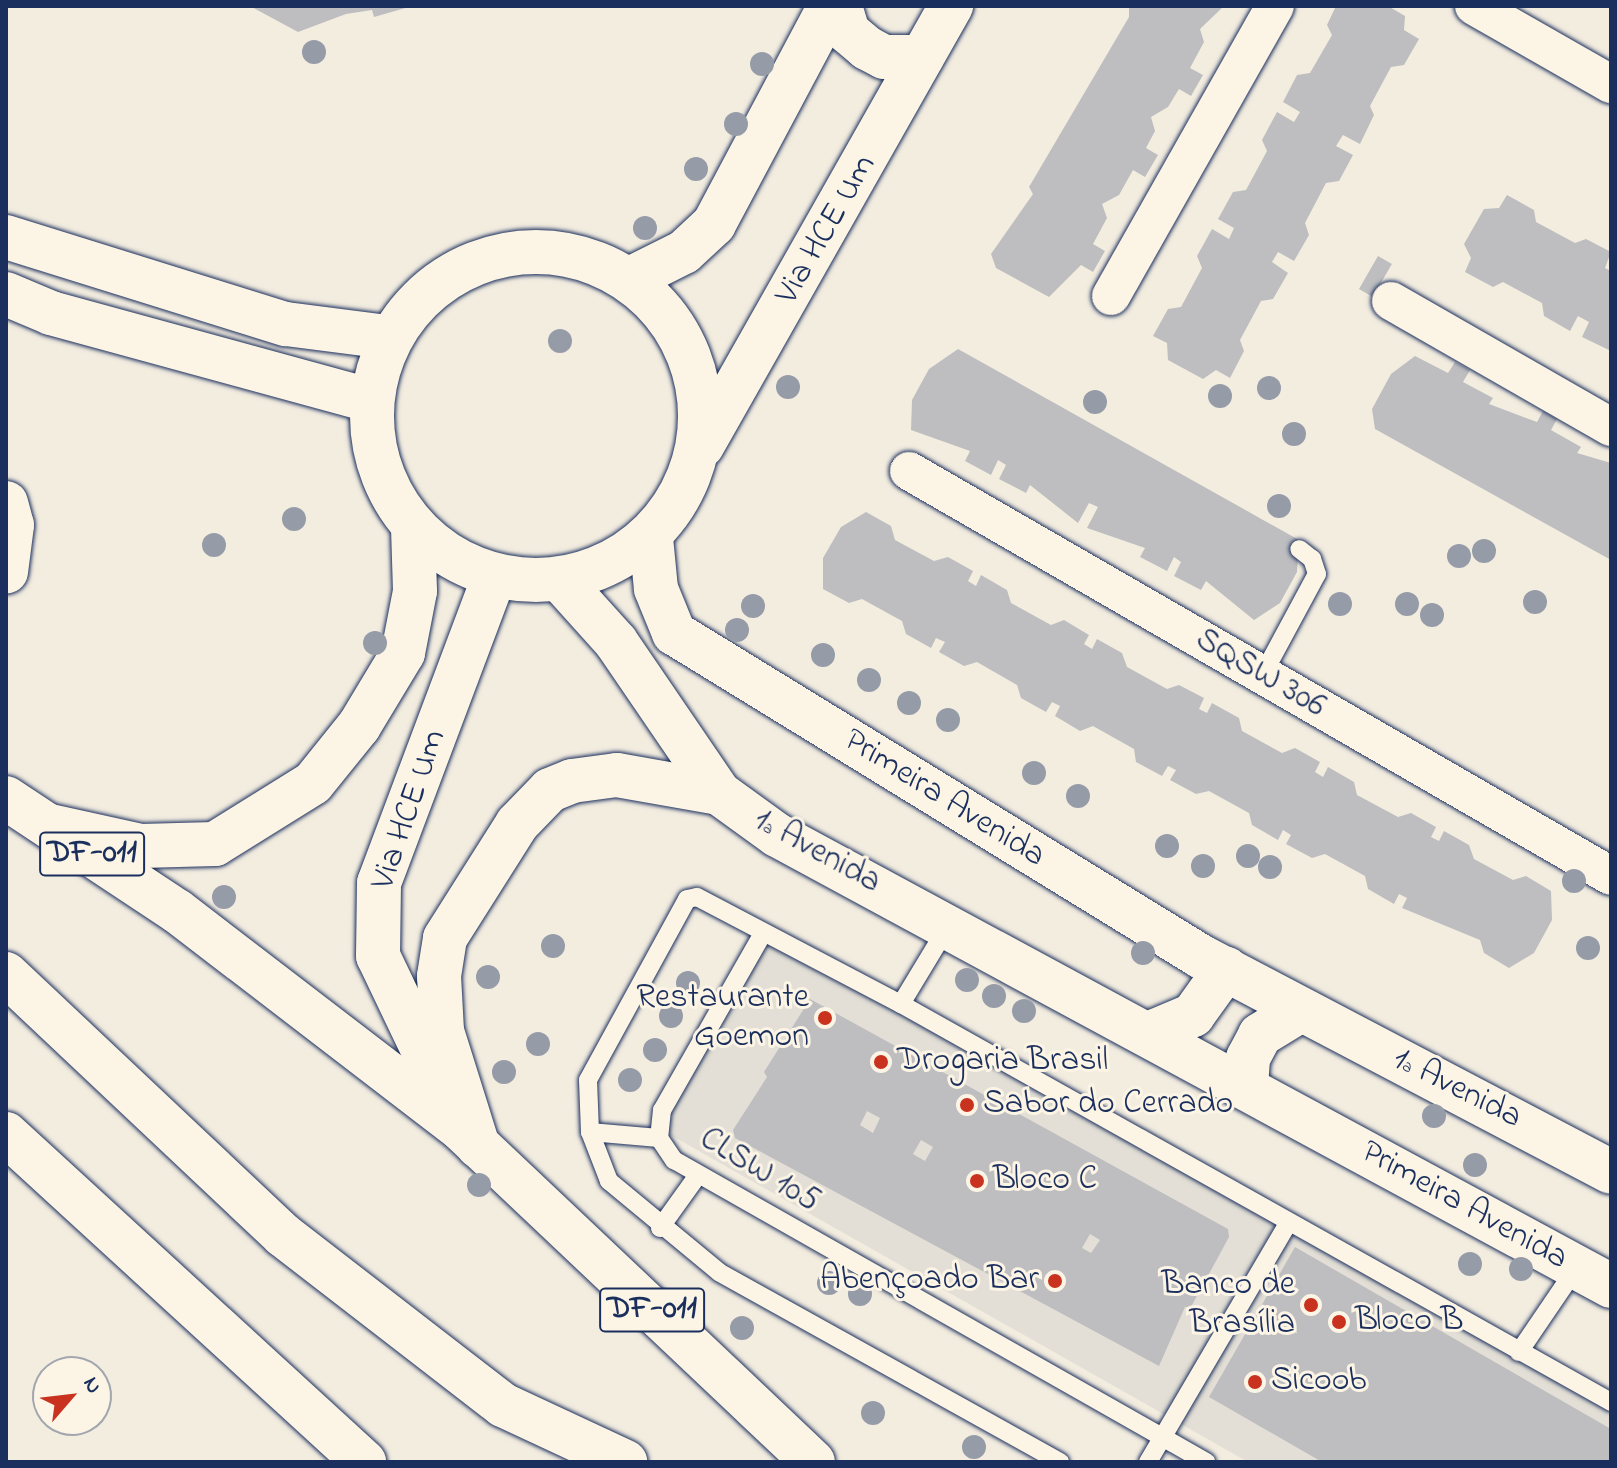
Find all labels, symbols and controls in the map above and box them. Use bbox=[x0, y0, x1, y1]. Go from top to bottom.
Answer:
street label: Via HCE Um bbox=[768, 148, 886, 312]
street label: SQSW 306 bbox=[1187, 620, 1333, 728]
street label: Primeira Avenida bbox=[836, 721, 1052, 877]
street label: Via HCE Um bbox=[364, 725, 456, 895]
street label: 1ª Avenida bbox=[746, 800, 888, 904]
road number: DF-011 bbox=[38, 826, 146, 882]
place label: Restaurante Goemon bbox=[636, 978, 809, 1058]
marker: Restaurante Goemon bbox=[816, 1009, 834, 1027]
street label: 1ª Avenida bbox=[1386, 1039, 1528, 1139]
place label: Drogaria Brasil bbox=[897, 1042, 1108, 1082]
marker: Drogaria Brasil bbox=[872, 1053, 890, 1071]
place label: Sabor do Cerrado bbox=[983, 1085, 1233, 1125]
marker: Sabor do Cerrado bbox=[958, 1096, 976, 1114]
street label: CLSW 105 bbox=[692, 1119, 826, 1223]
street label: Primeira Avenida bbox=[1353, 1132, 1575, 1280]
place label: Bloco C bbox=[993, 1161, 1097, 1201]
marker: Bloco C bbox=[968, 1172, 986, 1190]
place label: Abençoado Bar bbox=[820, 1261, 1039, 1301]
place label: Banco de Brasília bbox=[1161, 1265, 1295, 1344]
marker: Abençoado Bar bbox=[1046, 1272, 1064, 1290]
road number: DF-011 bbox=[598, 1282, 706, 1338]
marker: Banco de Brasília bbox=[1302, 1296, 1320, 1314]
place label: Bloco B bbox=[1355, 1302, 1463, 1342]
marker: Bloco B bbox=[1330, 1313, 1348, 1331]
north arrow bbox=[32, 1356, 112, 1436]
place label: Sicoob bbox=[1271, 1362, 1366, 1402]
text: N bbox=[74, 1372, 109, 1400]
marker: Sicoob bbox=[1246, 1373, 1264, 1391]

